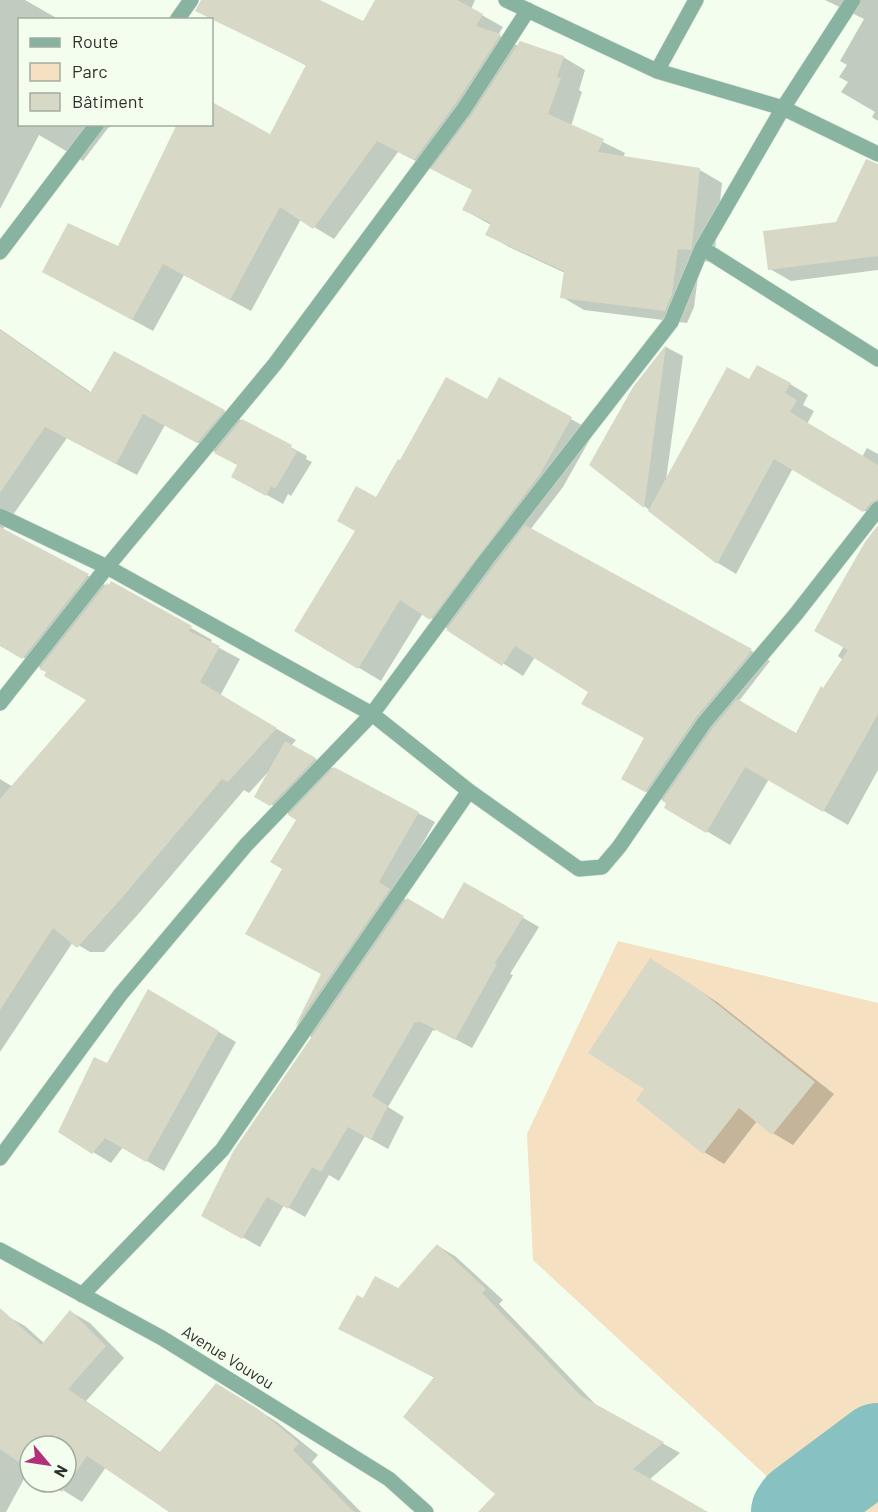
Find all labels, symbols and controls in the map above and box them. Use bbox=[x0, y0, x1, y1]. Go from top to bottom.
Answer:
legend bbox=[18, 18, 213, 126]
text: Route bbox=[72, 30, 118, 52]
text: Parc bbox=[72, 60, 108, 82]
text: Bâtiment bbox=[72, 90, 144, 112]
street label: Avenue Vouvou bbox=[179, 1321, 278, 1392]
north arrow bbox=[18, 1434, 78, 1494]
text: N bbox=[51, 1462, 72, 1481]

